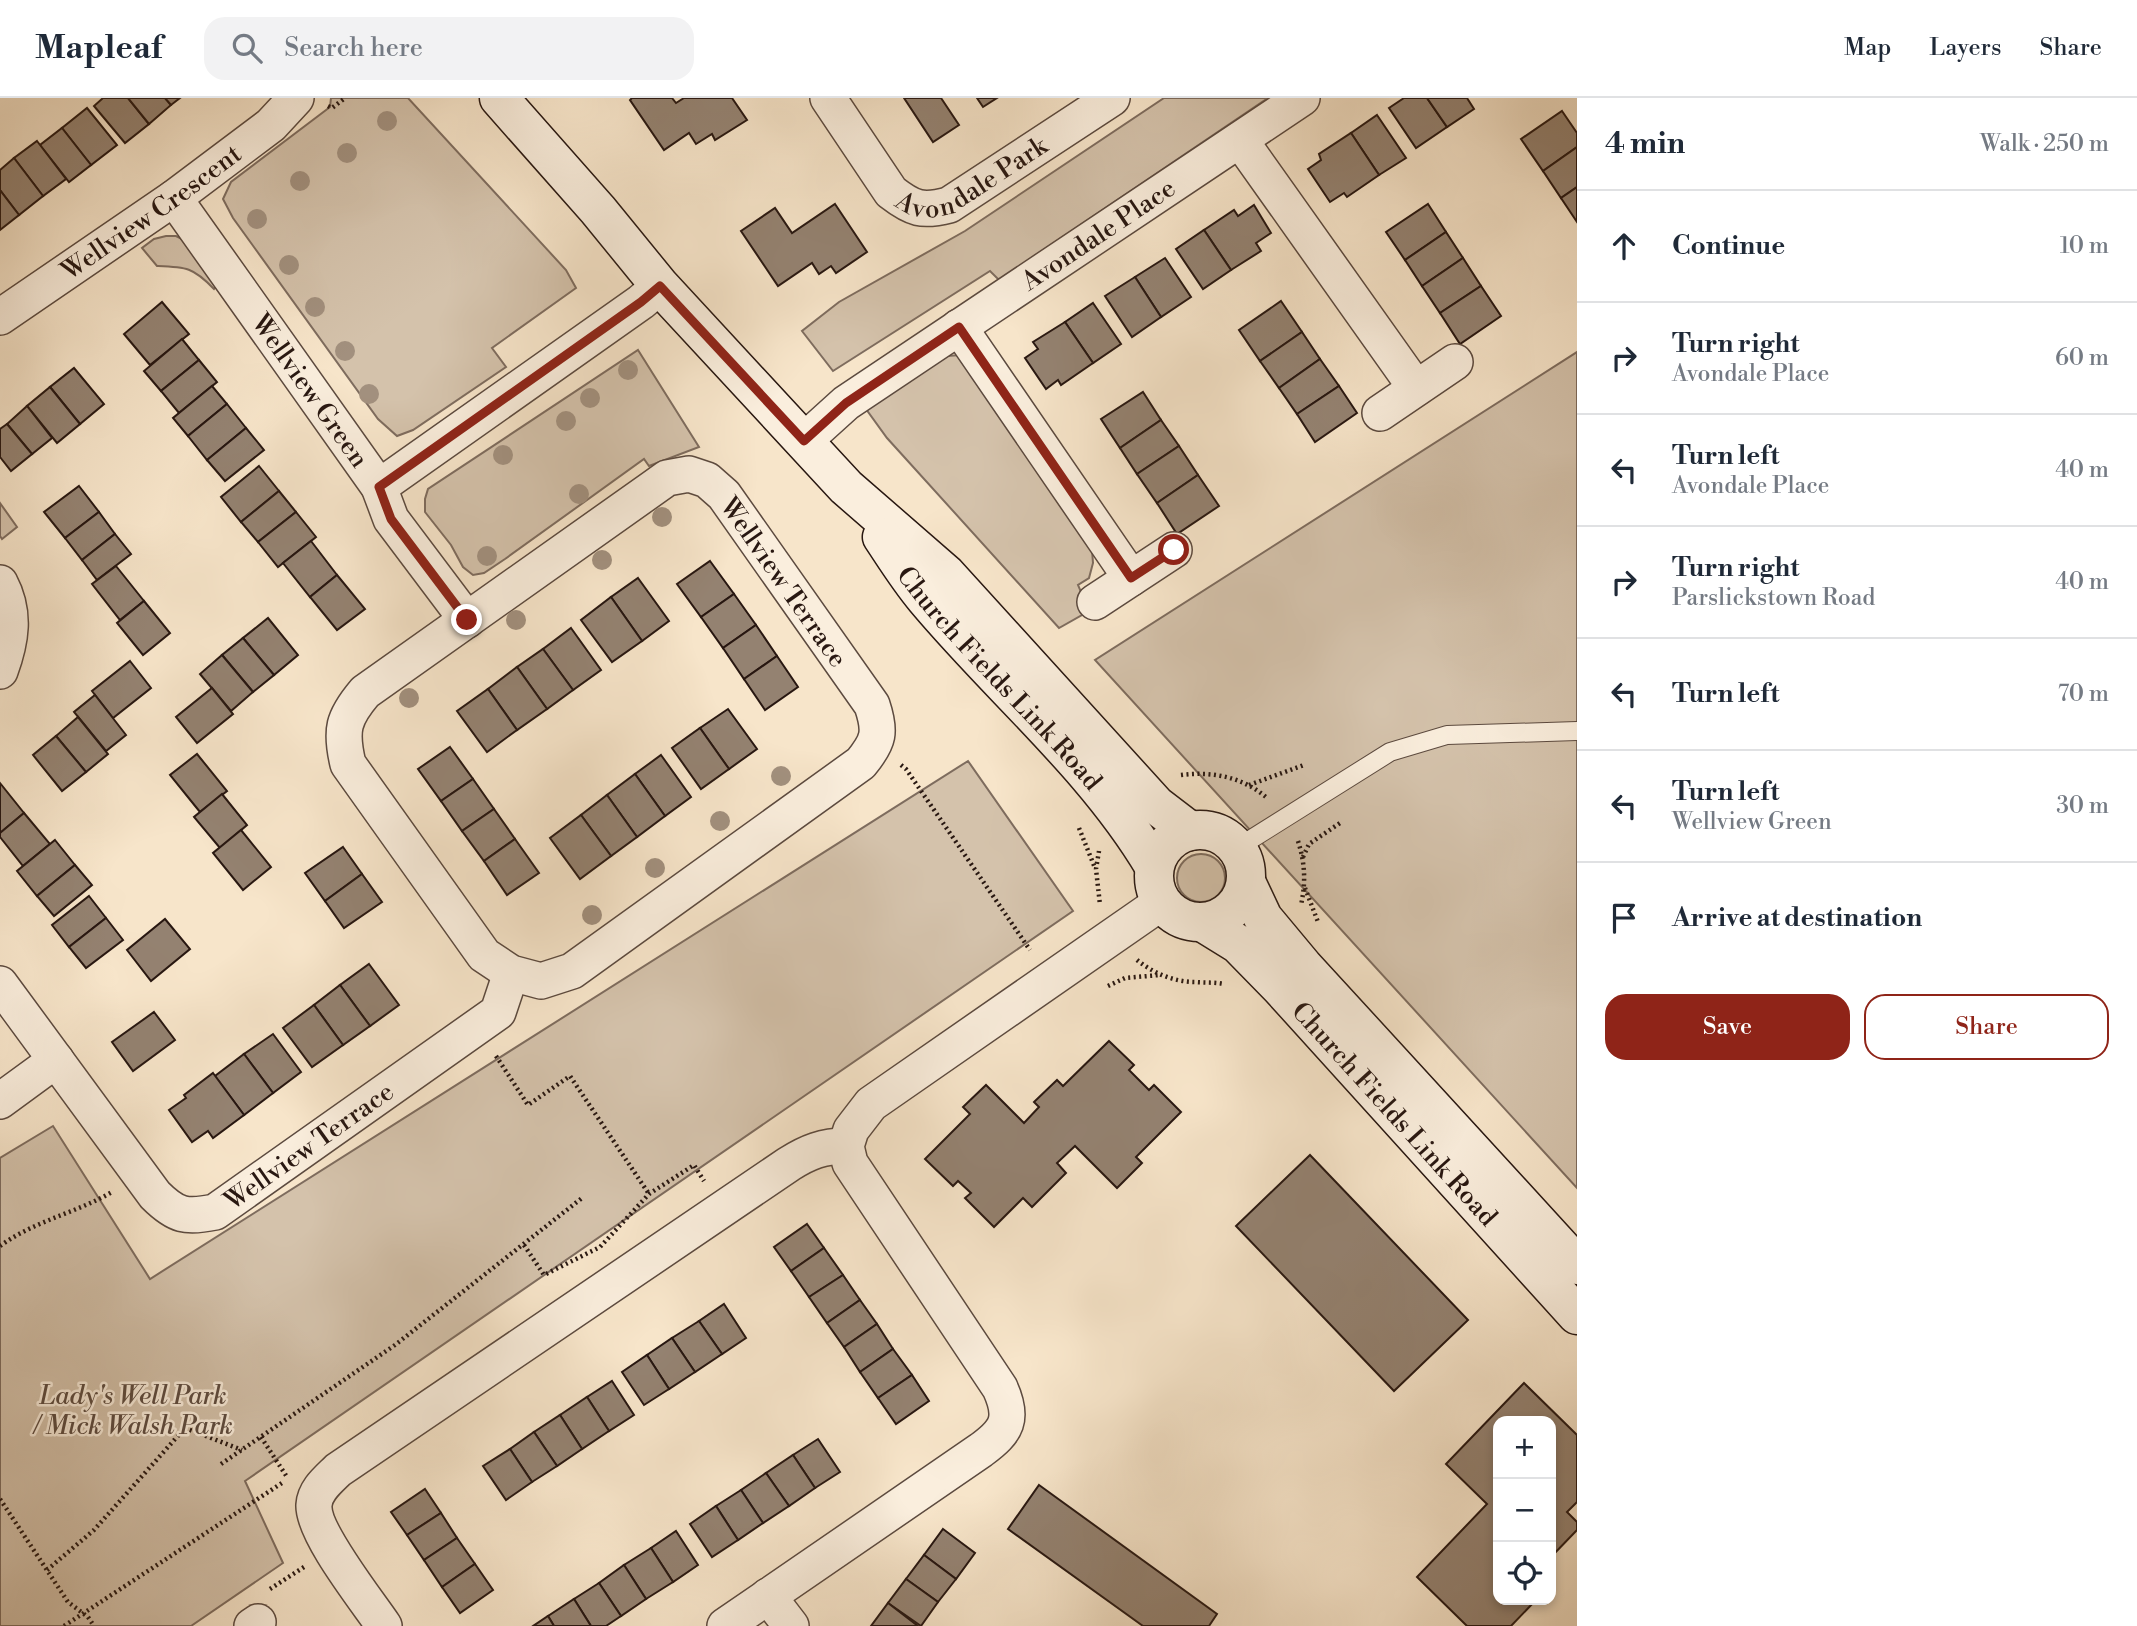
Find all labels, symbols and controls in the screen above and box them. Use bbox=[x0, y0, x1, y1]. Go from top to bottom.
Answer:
search box bbox=[204, 17, 694, 80]
text: Mapleaf bbox=[35, 28, 162, 69]
icon: search bbox=[228, 29, 266, 67]
text: Search here bbox=[284, 32, 423, 64]
text: Map bbox=[1844, 33, 1891, 63]
text: Layers bbox=[1929, 33, 2001, 63]
text: Share bbox=[2039, 33, 2102, 63]
text: 4 min bbox=[1605, 125, 1685, 163]
street label: Avondale Park bbox=[889, 129, 1055, 226]
text: Walk · 250 m bbox=[1980, 130, 2109, 158]
street label: Wellview Crescent bbox=[55, 138, 248, 288]
street label: Avondale Place bbox=[1015, 172, 1182, 299]
icon: ahead bbox=[1605, 227, 1643, 265]
text: Continue bbox=[1672, 230, 1785, 262]
text: 10 m bbox=[2060, 232, 2109, 260]
street label: Wellview Green bbox=[244, 307, 375, 474]
text: Turn right bbox=[1672, 328, 1800, 360]
icon: right bbox=[1605, 339, 1643, 377]
text: 60 m bbox=[2055, 344, 2109, 372]
text: Avondale Place bbox=[1672, 360, 1829, 388]
text: Turn left bbox=[1672, 440, 1780, 472]
icon: left bbox=[1605, 451, 1643, 489]
text: 40 m bbox=[2055, 456, 2109, 484]
text: Avondale Place bbox=[1672, 472, 1829, 500]
street label: Wellview Terrace bbox=[712, 491, 854, 674]
route start bbox=[1158, 534, 1189, 565]
text: Turn right bbox=[1672, 552, 1800, 584]
street label: Church Fields Link Road bbox=[889, 560, 1109, 797]
icon: right bbox=[1605, 563, 1643, 601]
text: 40 m bbox=[2055, 568, 2109, 596]
text: Parslickstown Road bbox=[1672, 584, 1875, 612]
route end bbox=[451, 604, 482, 635]
icon: left bbox=[1605, 675, 1643, 713]
text: Turn left bbox=[1672, 678, 1780, 710]
text: 70 m bbox=[2058, 680, 2109, 708]
text: Turn left bbox=[1672, 776, 1780, 808]
icon: left bbox=[1605, 787, 1643, 825]
text: 30 m bbox=[2056, 792, 2109, 820]
text: Wellview Green bbox=[1672, 808, 1832, 836]
icon: arrive bbox=[1605, 899, 1643, 937]
text: Arrive at destination bbox=[1672, 902, 1922, 934]
button: Save bbox=[1605, 994, 1850, 1060]
button: Share bbox=[1864, 994, 2109, 1060]
street label: Church Fields Link Road bbox=[1284, 996, 1504, 1233]
street label: Wellview Terrace bbox=[218, 1076, 400, 1218]
park label: Lady's Well Park / Mick Walsh Park bbox=[31, 1380, 233, 1442]
map controls bbox=[1493, 1416, 1556, 1605]
button: + bbox=[1493, 1416, 1556, 1479]
button: − bbox=[1493, 1479, 1556, 1542]
button: locate bbox=[1493, 1542, 1556, 1605]

